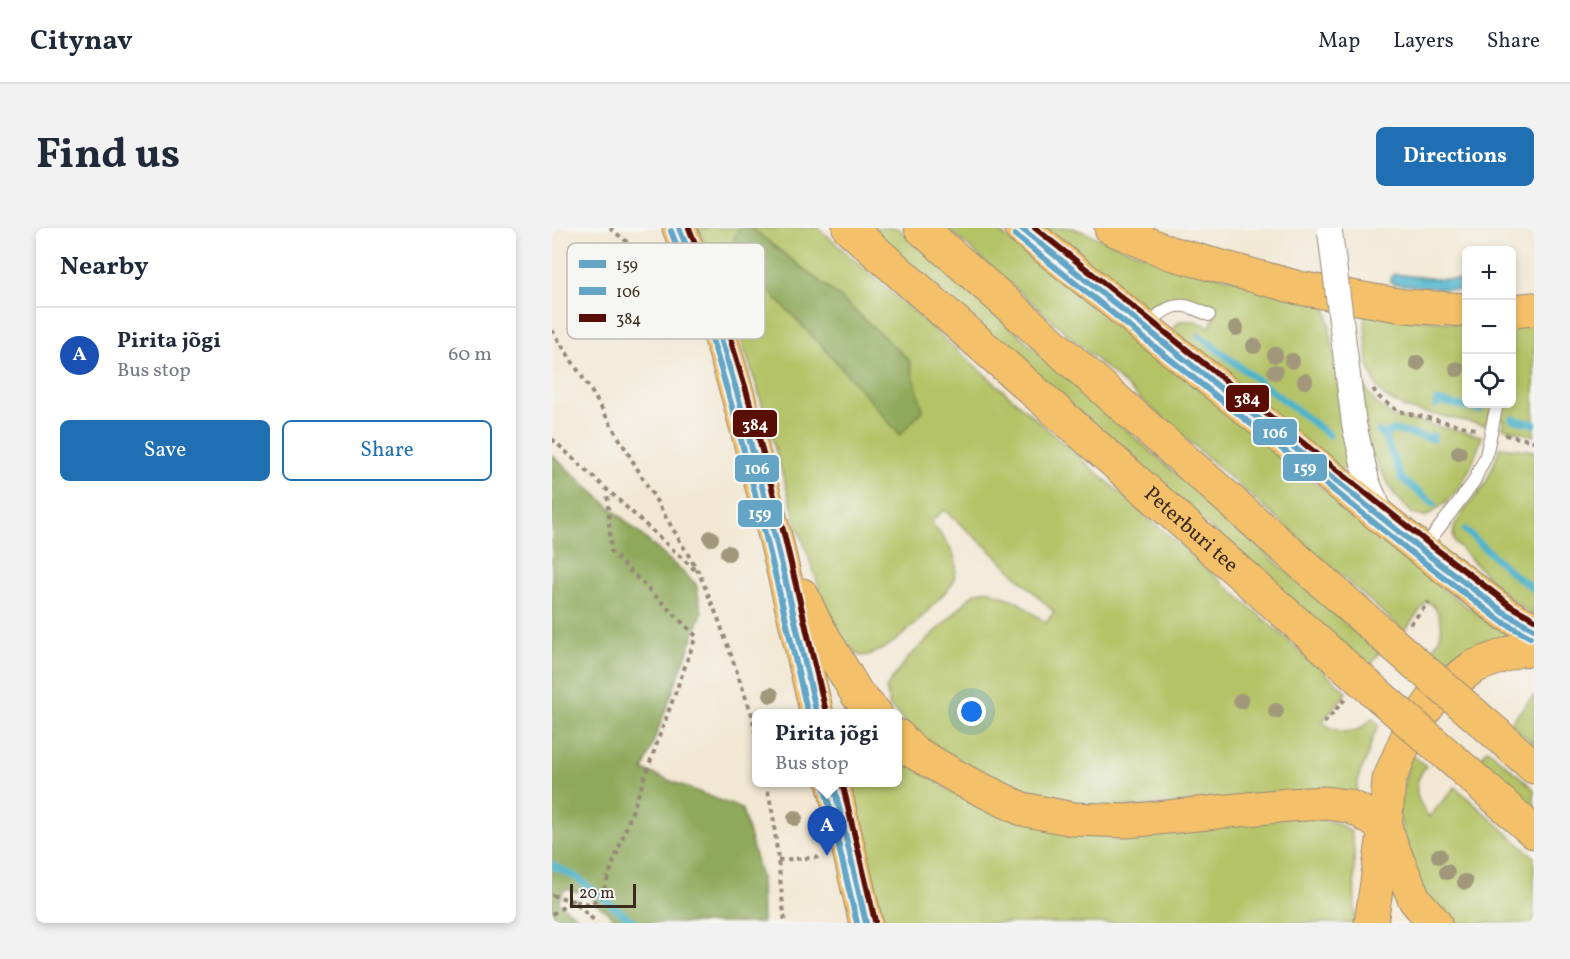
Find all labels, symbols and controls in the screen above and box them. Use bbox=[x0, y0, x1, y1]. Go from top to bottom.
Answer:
text: Citynav bbox=[30, 22, 133, 61]
text: Map bbox=[1318, 27, 1360, 56]
text: Layers bbox=[1393, 27, 1454, 56]
text: Share bbox=[1487, 27, 1540, 56]
text: Find us bbox=[36, 127, 180, 186]
button: Directions bbox=[1376, 127, 1534, 186]
legend bbox=[567, 243, 765, 339]
map controls bbox=[1462, 246, 1516, 408]
button: + bbox=[1462, 246, 1516, 300]
text: Nearby bbox=[60, 249, 149, 285]
text: 159 bbox=[616, 255, 638, 277]
text: 106 bbox=[616, 282, 640, 304]
button: − bbox=[1462, 300, 1516, 354]
text: 384 bbox=[616, 309, 641, 331]
text: Pirita jõgi bbox=[117, 326, 221, 357]
text: A bbox=[72, 341, 87, 369]
text: 60 m bbox=[448, 341, 492, 369]
button: locate bbox=[1462, 354, 1516, 408]
text: Bus stop bbox=[117, 357, 191, 385]
line badge: 384 bbox=[1225, 384, 1270, 413]
text: 384 bbox=[1234, 389, 1260, 411]
line badge: 384 bbox=[732, 409, 778, 438]
text: 384 bbox=[742, 415, 768, 437]
line badge: 106 bbox=[1252, 418, 1298, 446]
button: Save bbox=[60, 420, 270, 481]
button: Share bbox=[282, 420, 492, 481]
text: 106 bbox=[1262, 423, 1288, 445]
line badge: 159 bbox=[1282, 453, 1328, 482]
line badge: 106 bbox=[734, 454, 780, 483]
text: 159 bbox=[1294, 458, 1317, 480]
text: 106 bbox=[744, 459, 770, 481]
street label: Peterburi tee bbox=[1137, 480, 1245, 579]
line badge: 159 bbox=[737, 499, 783, 528]
text: 159 bbox=[749, 504, 772, 526]
your location bbox=[957, 697, 986, 726]
popup bbox=[752, 709, 902, 787]
text: Pirita jõgi bbox=[775, 719, 879, 750]
text: Bus stop bbox=[775, 750, 849, 778]
pin: A bbox=[808, 806, 846, 856]
scale bar bbox=[570, 881, 636, 908]
text: 20 m bbox=[579, 883, 614, 905]

